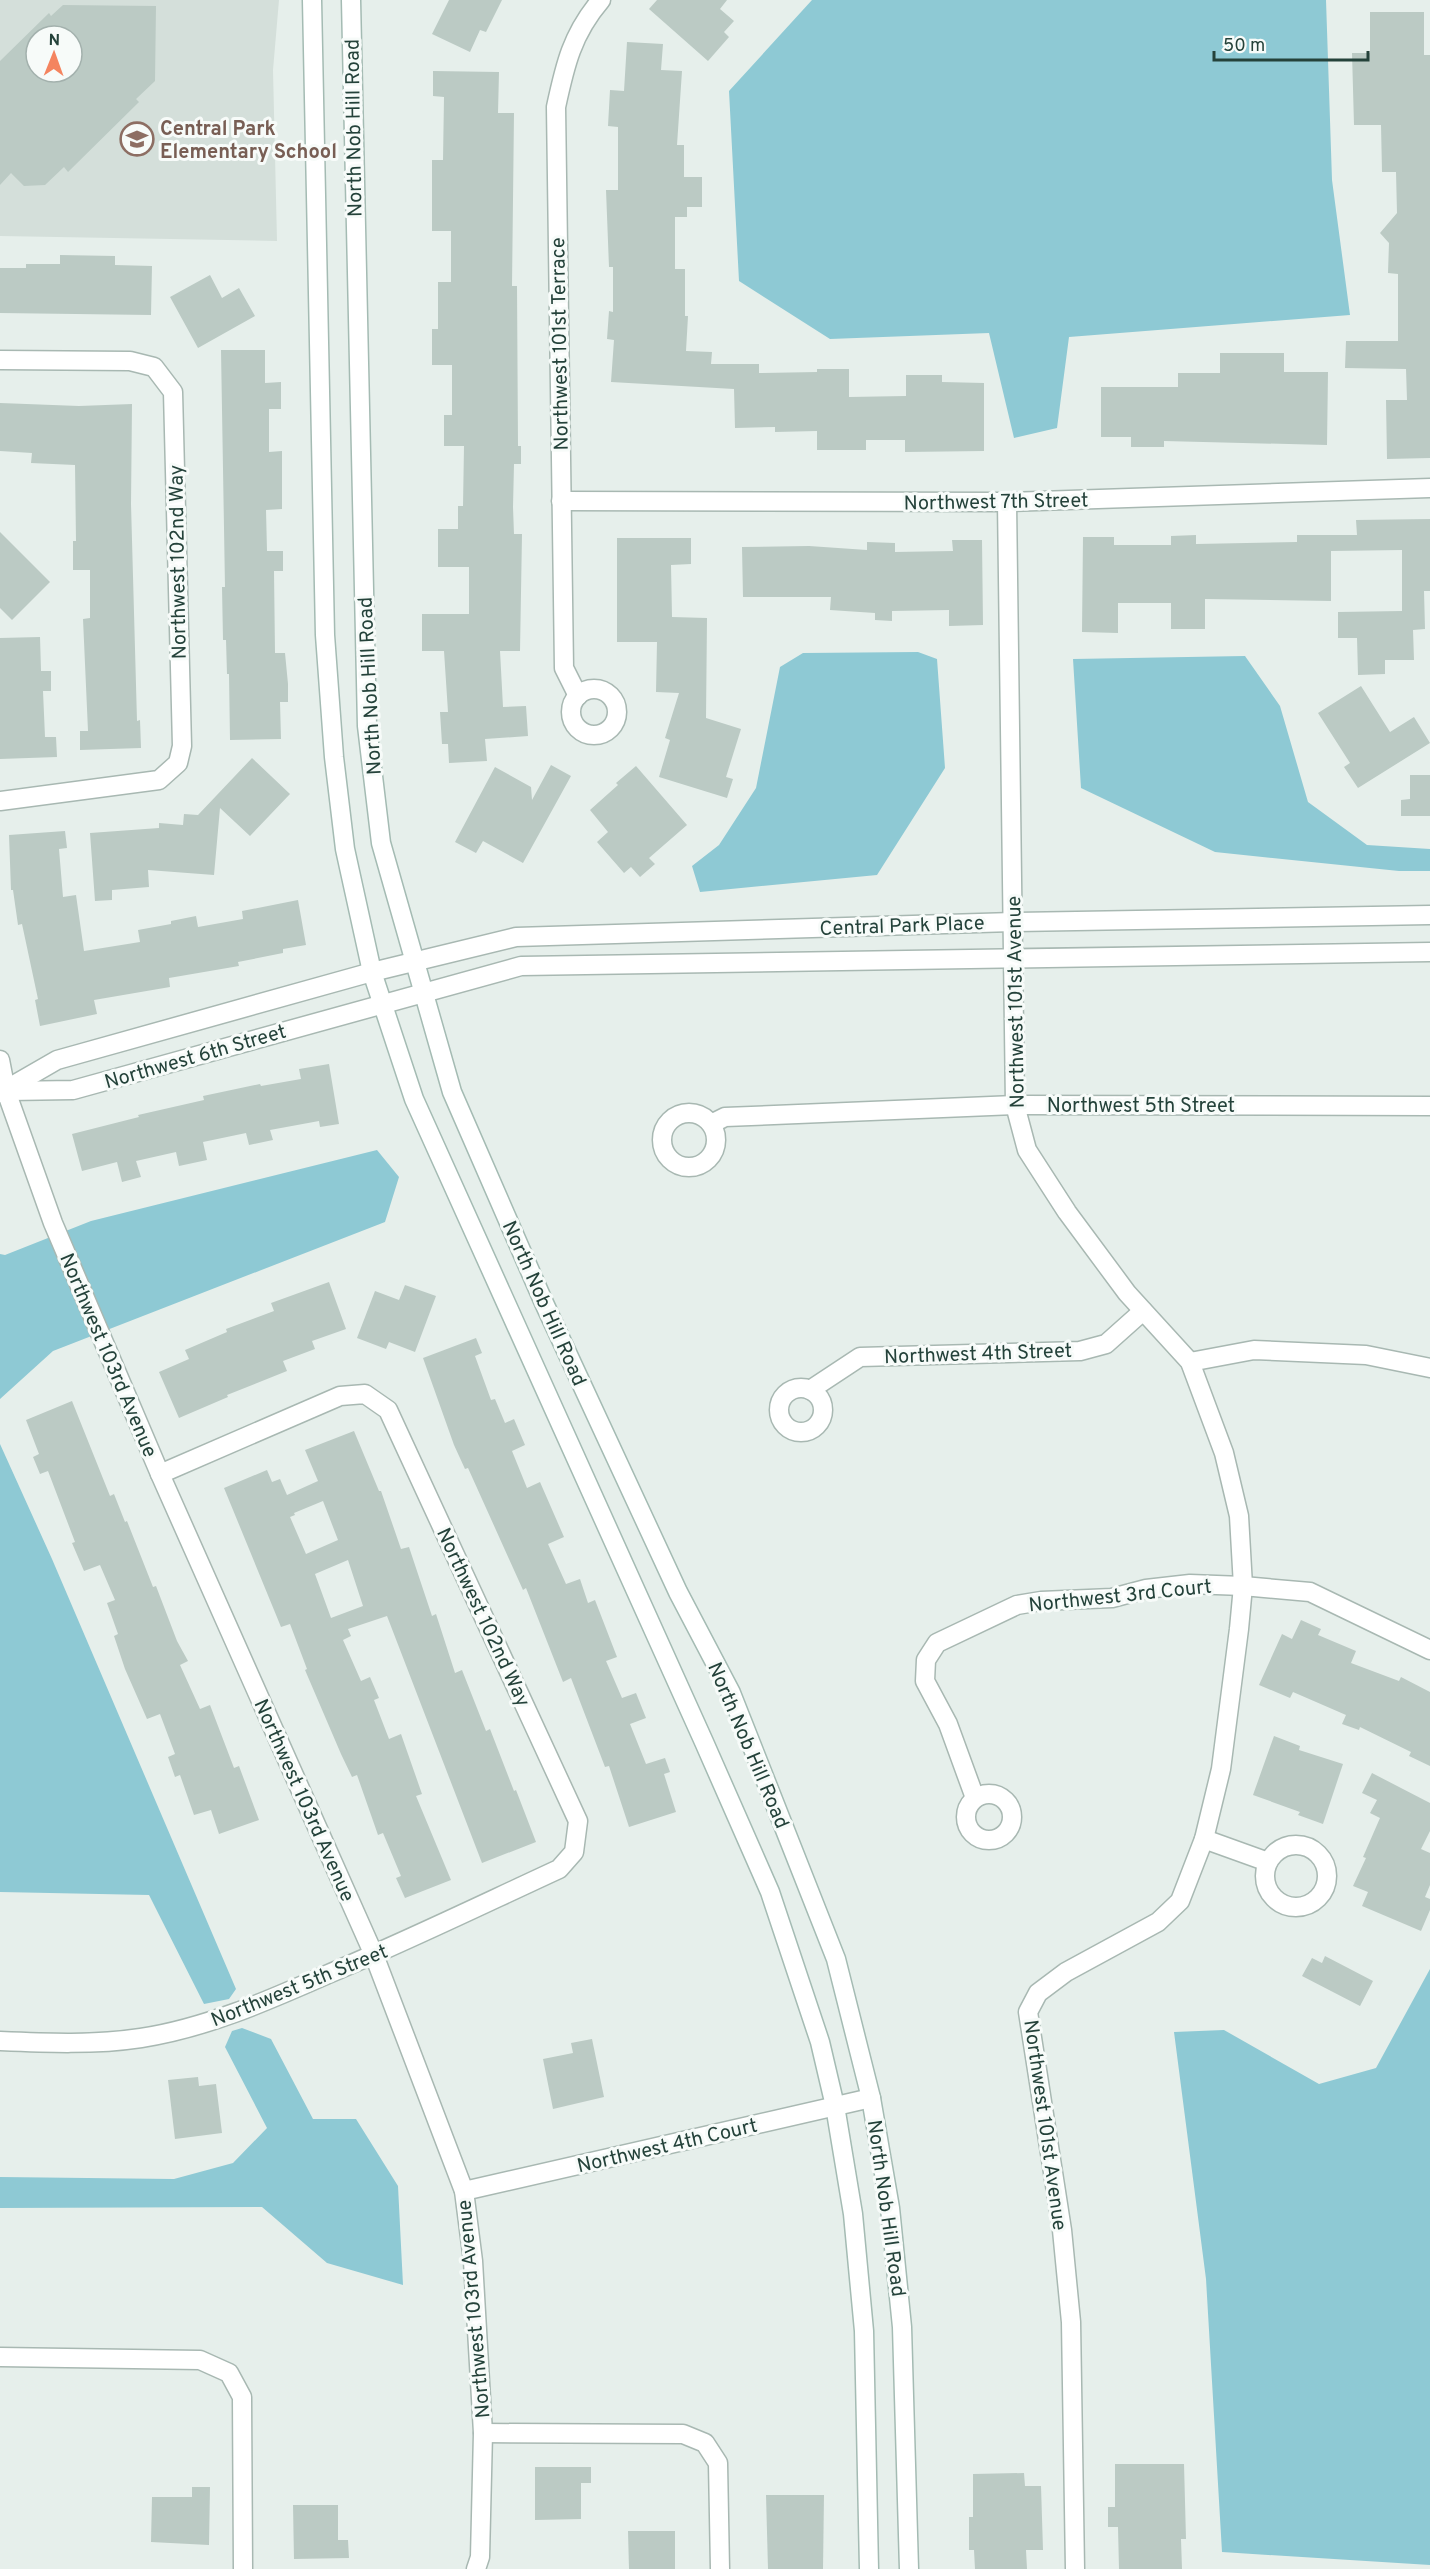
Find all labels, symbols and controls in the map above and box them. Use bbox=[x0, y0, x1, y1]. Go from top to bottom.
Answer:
north arrow bbox=[24, 24, 84, 84]
scale bar bbox=[1214, 24, 1368, 62]
text: N bbox=[48, 31, 60, 51]
text: 50 m bbox=[1223, 35, 1265, 58]
street label: North Nob Hill Road bbox=[340, 39, 370, 217]
place label: Central Park Elementary School bbox=[160, 117, 337, 166]
school or university icon: Central Park Elementary School bbox=[119, 121, 155, 157]
street label: Northwest 101st Terrace bbox=[546, 237, 576, 451]
street label: Northwest 102nd Way bbox=[164, 464, 194, 660]
street label: Northwest 7th Street bbox=[903, 488, 1089, 518]
street label: North Nob Hill Road bbox=[353, 596, 389, 776]
street label: Northwest 101st Avenue bbox=[1002, 895, 1032, 1108]
street label: Central Park Place bbox=[819, 911, 985, 943]
street label: Northwest 6th Street bbox=[102, 1020, 289, 1096]
street label: Northwest 5th Street bbox=[1047, 1094, 1235, 1120]
street label: North Nob Hill Road bbox=[495, 1217, 591, 1391]
street label: Northwest 103rd Avenue bbox=[52, 1250, 162, 1462]
street label: Northwest 4th Street bbox=[884, 1339, 1073, 1371]
street label: Northwest 102nd Way bbox=[429, 1524, 535, 1712]
street label: Northwest 3rd Court bbox=[1027, 1574, 1213, 1620]
street label: North Nob Hill Road bbox=[700, 1659, 794, 1833]
street label: Northwest 103rd Avenue bbox=[247, 1695, 360, 1906]
street label: Northwest 5th Street bbox=[208, 1940, 392, 2034]
street label: Northwest 101st Avenue bbox=[1016, 2018, 1072, 2232]
street label: Northwest 4th Court bbox=[575, 2114, 760, 2180]
street label: North Nob Hill Road bbox=[860, 2118, 910, 2298]
street label: Northwest 103rd Avenue bbox=[452, 2198, 498, 2419]

